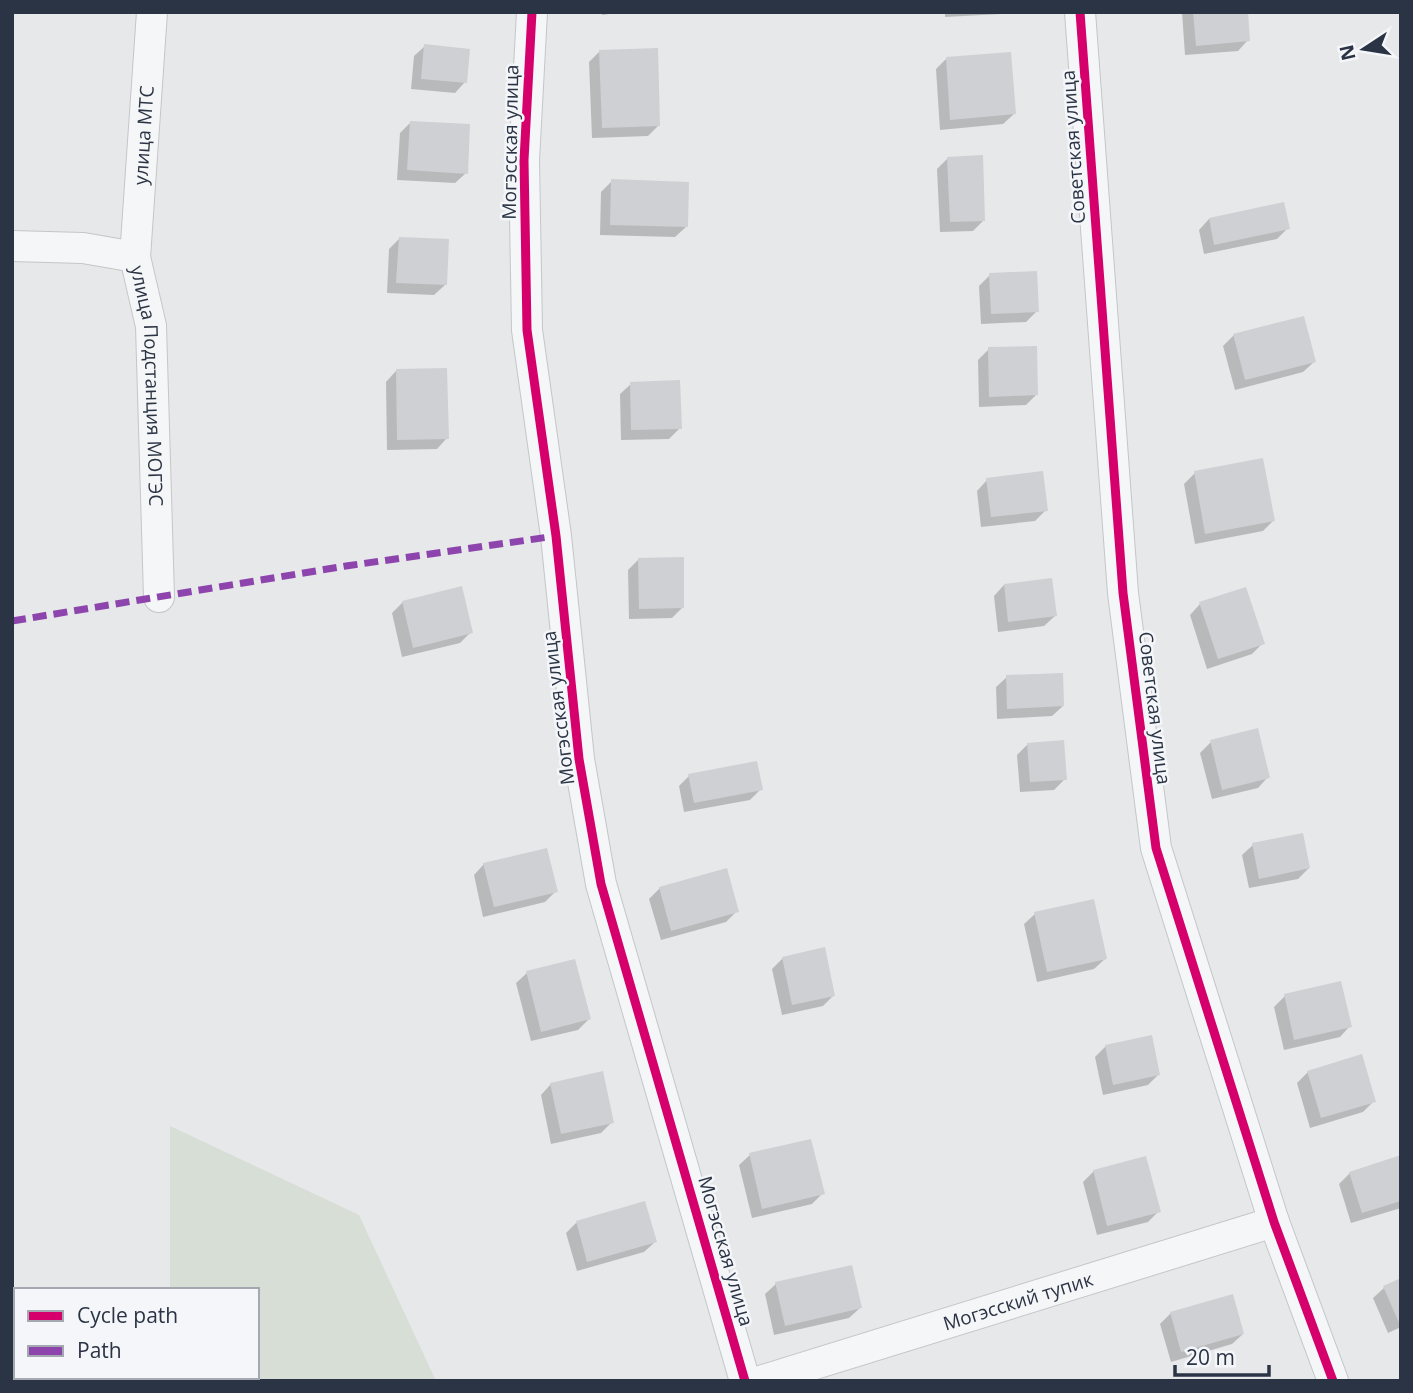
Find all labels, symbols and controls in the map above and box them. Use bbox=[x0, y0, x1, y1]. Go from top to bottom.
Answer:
north arrow bbox=[1329, 14, 1399, 84]
text: N bbox=[1333, 42, 1362, 63]
street label: Могэсская улица bbox=[496, 64, 524, 220]
street label: Советская улица bbox=[1055, 69, 1091, 225]
street label: улица МТС bbox=[127, 85, 160, 186]
street label: улица Подстанция МОГЭС bbox=[124, 263, 169, 507]
street label: Могэсская улица bbox=[536, 629, 580, 787]
street label: Советская улица bbox=[1133, 630, 1177, 786]
street label: Могэсская улица bbox=[692, 1173, 760, 1329]
street label: Могэсский тупик bbox=[940, 1266, 1096, 1337]
legend bbox=[14, 1288, 259, 1379]
text: Cycle path bbox=[77, 1301, 178, 1329]
scale bar bbox=[1175, 1334, 1270, 1378]
text: Path bbox=[77, 1336, 122, 1364]
text: 20 m bbox=[1186, 1343, 1235, 1371]

